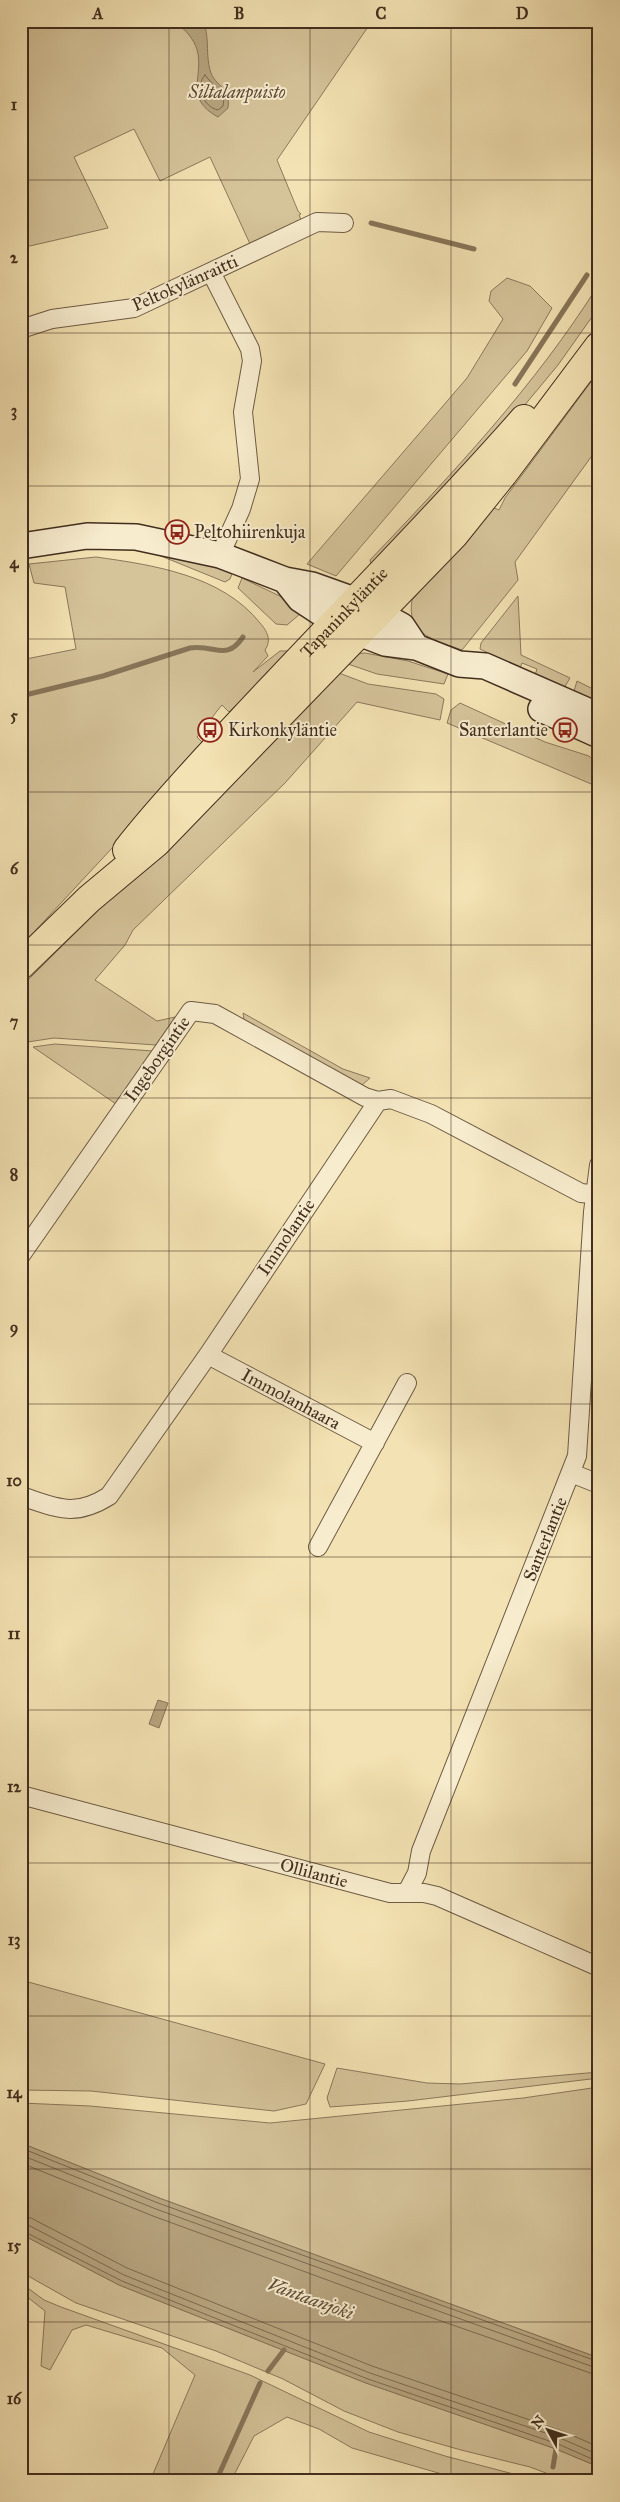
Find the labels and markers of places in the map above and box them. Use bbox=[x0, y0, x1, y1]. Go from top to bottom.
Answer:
bus stop icon: Peltohiirenkuja bbox=[164, 519, 190, 545]
place label: Peltohiirenkuja bbox=[194, 521, 306, 543]
bus stop icon: Kirkonkyläntie bbox=[197, 717, 223, 743]
bus stop icon: Santerlantie bbox=[552, 717, 578, 743]
place label: Kirkonkyläntie bbox=[228, 719, 337, 741]
place label: Santerlantie bbox=[459, 719, 548, 741]

